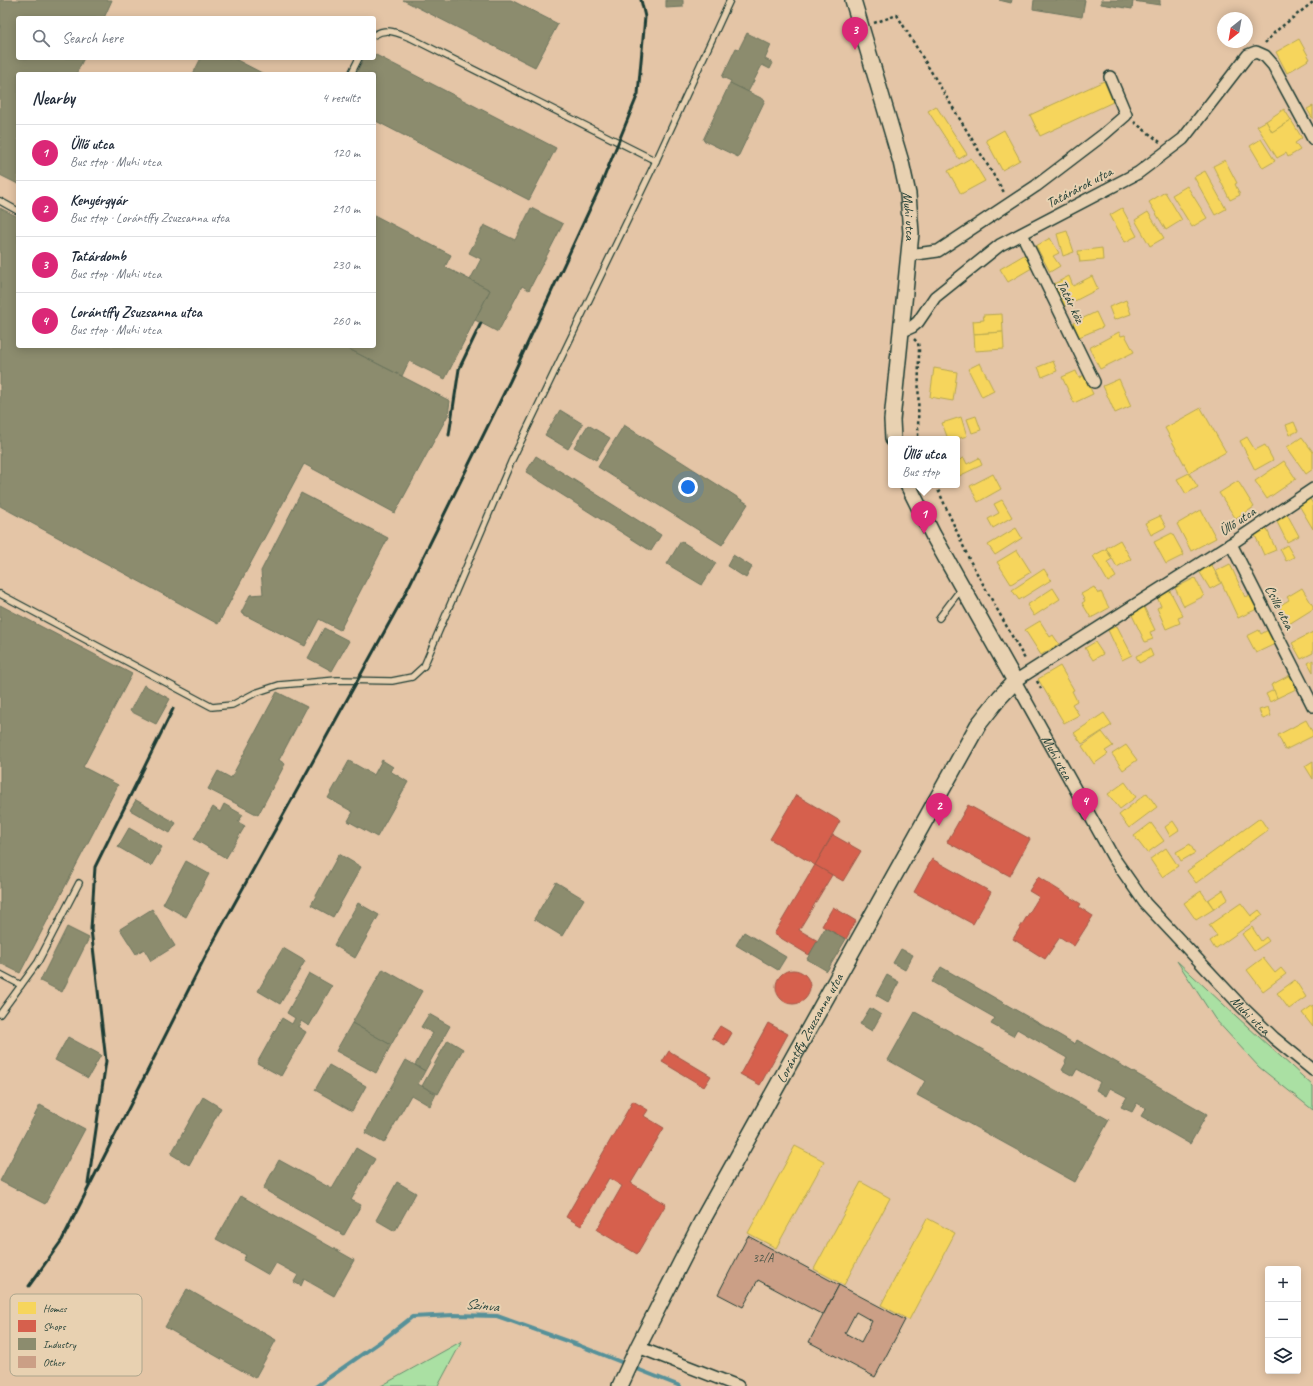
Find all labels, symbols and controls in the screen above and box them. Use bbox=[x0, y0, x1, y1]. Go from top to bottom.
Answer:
north arrow bbox=[1217, 12, 1253, 48]
search box bbox=[16, 16, 376, 60]
pin: 3 bbox=[842, 17, 868, 50]
icon: search bbox=[30, 27, 52, 49]
text: Search here bbox=[62, 29, 123, 48]
text: Nearby bbox=[32, 88, 75, 109]
text: 4 results bbox=[322, 90, 360, 106]
text: Üllő utca bbox=[70, 135, 114, 154]
text: 1 bbox=[42, 145, 48, 161]
text: 120 m bbox=[332, 145, 360, 161]
text: Bus stop · Muhi utca bbox=[70, 154, 161, 170]
street label: Tatárárok utca bbox=[1043, 162, 1116, 212]
text: Kenyérgyár bbox=[70, 191, 127, 210]
street label: Muhi utca bbox=[899, 191, 919, 242]
text: 2 bbox=[42, 201, 48, 217]
text: 210 m bbox=[332, 201, 360, 217]
text: Bus stop · Lorántffy Zsuzsanna utca bbox=[70, 210, 229, 226]
text: Tatárdomb bbox=[70, 247, 126, 266]
text: 3 bbox=[42, 257, 48, 273]
text: 230 m bbox=[332, 257, 360, 273]
text: Bus stop · Muhi utca bbox=[70, 266, 161, 282]
street label: Tatár köz bbox=[1053, 277, 1089, 327]
text: Lorántffy Zsuzsanna utca bbox=[70, 303, 202, 322]
text: 4 bbox=[42, 313, 48, 329]
text: 260 m bbox=[332, 313, 360, 329]
text: Bus stop · Muhi utca bbox=[70, 322, 161, 338]
popup bbox=[888, 436, 960, 488]
text: Üllő utca bbox=[902, 445, 946, 464]
text: Bus stop bbox=[902, 464, 940, 480]
your location bbox=[678, 477, 698, 497]
pin: 1 bbox=[911, 501, 937, 534]
street label: Üllő utca bbox=[1216, 502, 1260, 540]
street label: Csille utca bbox=[1261, 582, 1298, 633]
street label: Muhi utca bbox=[1038, 732, 1077, 784]
pin: 4 bbox=[1072, 788, 1098, 821]
pin: 2 bbox=[926, 793, 952, 826]
street label: Lorántffy Zsuzsanna utca bbox=[773, 970, 848, 1086]
street label: Muhi utca bbox=[1227, 992, 1274, 1039]
house number: 32/A bbox=[753, 1250, 774, 1266]
map controls bbox=[1265, 1266, 1301, 1374]
button: + bbox=[1265, 1266, 1301, 1302]
legend bbox=[10, 1294, 142, 1376]
water label: Szinva bbox=[465, 1295, 501, 1317]
text: Homes bbox=[43, 1301, 68, 1315]
button: − bbox=[1265, 1302, 1301, 1338]
text: Shops bbox=[43, 1319, 67, 1333]
text: Industry bbox=[43, 1337, 77, 1351]
button: layers bbox=[1265, 1338, 1301, 1374]
text: Other bbox=[43, 1355, 66, 1369]

